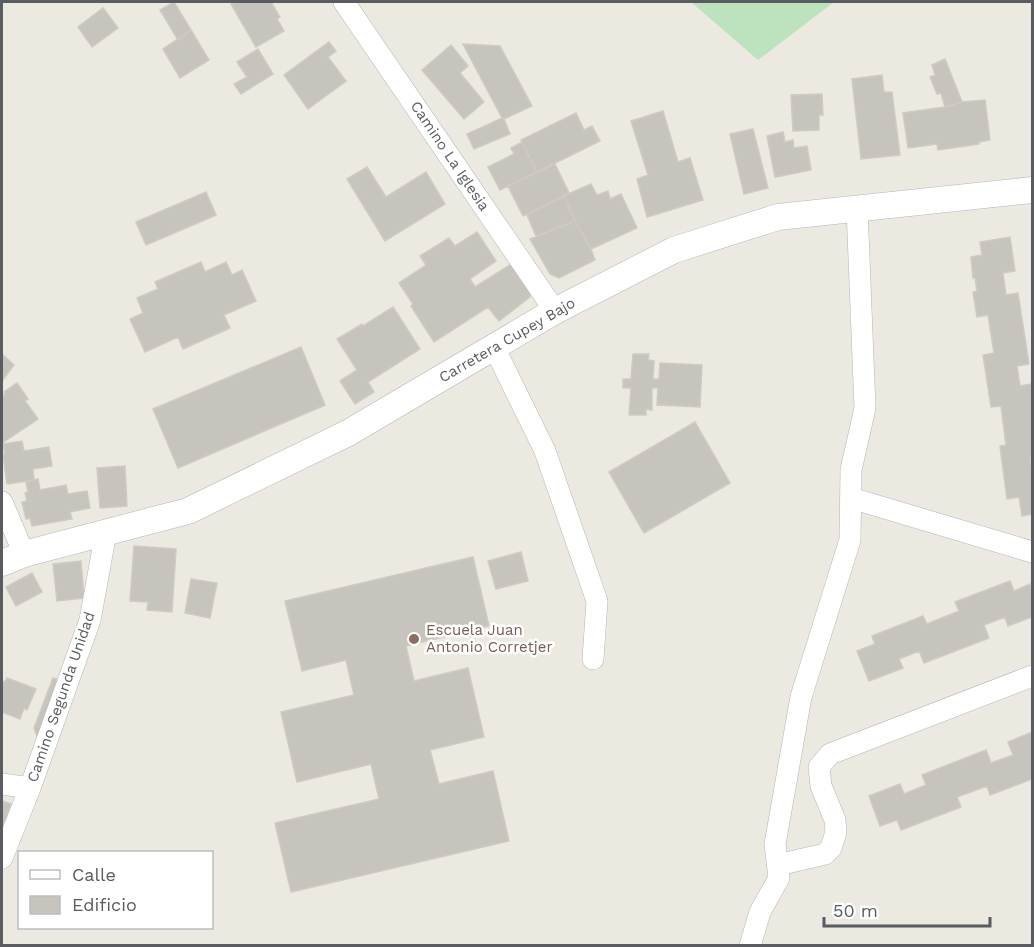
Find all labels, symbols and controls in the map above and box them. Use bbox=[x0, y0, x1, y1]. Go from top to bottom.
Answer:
street label: Camino La Iglesia bbox=[407, 98, 494, 215]
street label: Carretera Cupey Bajo bbox=[436, 294, 578, 386]
street label: Camino Segunda Unidad bbox=[23, 609, 99, 785]
place label: Escuela Juan Antonio Corretjer bbox=[426, 621, 553, 656]
marker: Escuela Juan Antonio Corretjer bbox=[407, 632, 421, 646]
legend bbox=[18, 851, 213, 929]
text: Calle bbox=[72, 864, 116, 885]
scale bar bbox=[824, 890, 990, 928]
text: Edificio bbox=[72, 894, 137, 915]
text: 50 m bbox=[833, 900, 878, 921]

